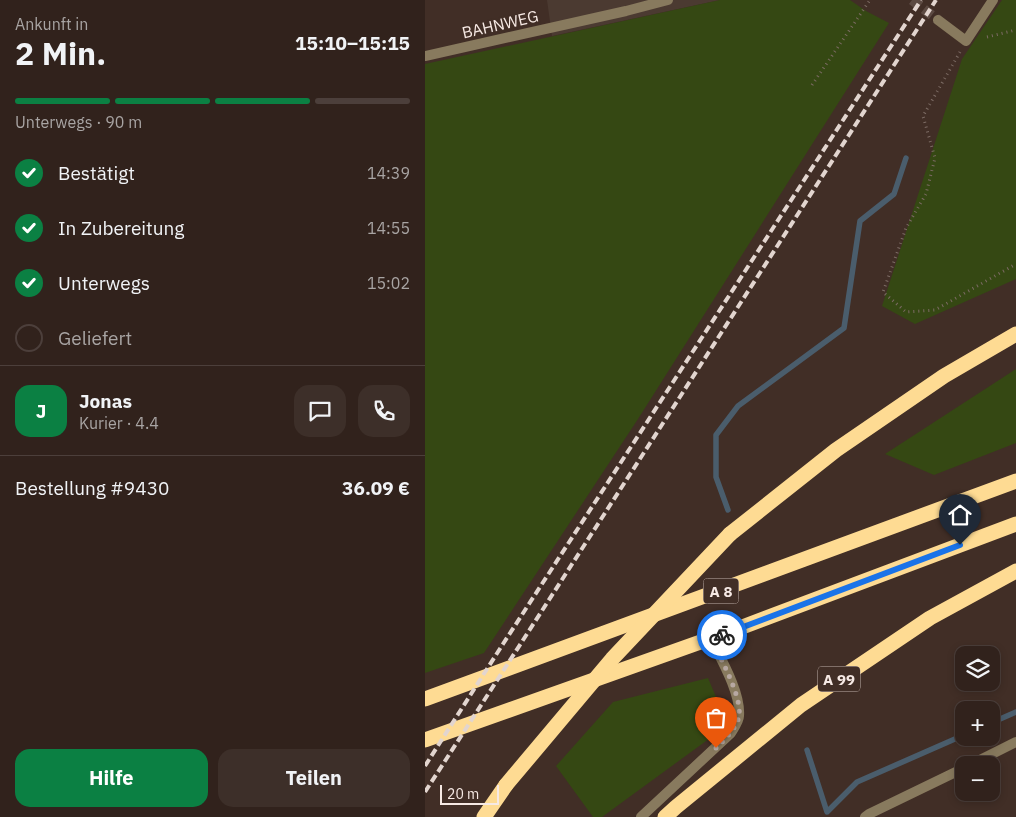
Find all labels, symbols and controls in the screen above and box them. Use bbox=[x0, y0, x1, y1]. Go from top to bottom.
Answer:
street label: BAHNWEG bbox=[460, 5, 540, 43]
text: Ankunft in bbox=[15, 14, 88, 34]
text: 15:10–15:15 bbox=[295, 31, 410, 55]
text: 2 Min. bbox=[15, 32, 106, 74]
text: Unterwegs · 90 m bbox=[15, 112, 142, 132]
icon: check bbox=[15, 159, 43, 187]
text: Bestätigt bbox=[58, 161, 135, 185]
text: 14:39 bbox=[367, 163, 410, 183]
icon: check bbox=[15, 214, 43, 242]
text: In Zubereitung bbox=[58, 216, 184, 240]
text: 14:55 bbox=[367, 218, 410, 238]
icon: check bbox=[15, 269, 43, 297]
text: Unterwegs bbox=[58, 271, 150, 295]
text: 15:02 bbox=[367, 273, 410, 293]
text: Geliefert bbox=[58, 326, 132, 350]
button: chat bbox=[294, 385, 346, 437]
button: phone bbox=[358, 385, 410, 437]
text: Jonas bbox=[79, 389, 132, 413]
text: J bbox=[36, 399, 46, 423]
text: Kurier · 4.4 bbox=[79, 413, 159, 433]
text: Bestellung #9430 bbox=[15, 476, 169, 500]
text: 36.09 € bbox=[342, 476, 410, 500]
pin bbox=[939, 494, 981, 545]
icon: home bbox=[946, 501, 974, 529]
road number: A 8 bbox=[703, 578, 739, 604]
courier bbox=[697, 610, 747, 660]
icon: bike bbox=[708, 621, 736, 649]
map controls bbox=[955, 646, 1000, 801]
button: layers bbox=[955, 646, 1000, 691]
road number: A 99 bbox=[818, 666, 860, 692]
pin bbox=[695, 697, 737, 748]
button: + bbox=[955, 701, 1000, 746]
icon: bag bbox=[702, 704, 730, 732]
button: Hilfe bbox=[15, 749, 208, 807]
button: Teilen bbox=[218, 749, 410, 807]
button: − bbox=[955, 756, 1000, 801]
scale bar bbox=[440, 782, 499, 805]
text: 20 m bbox=[447, 785, 479, 803]

